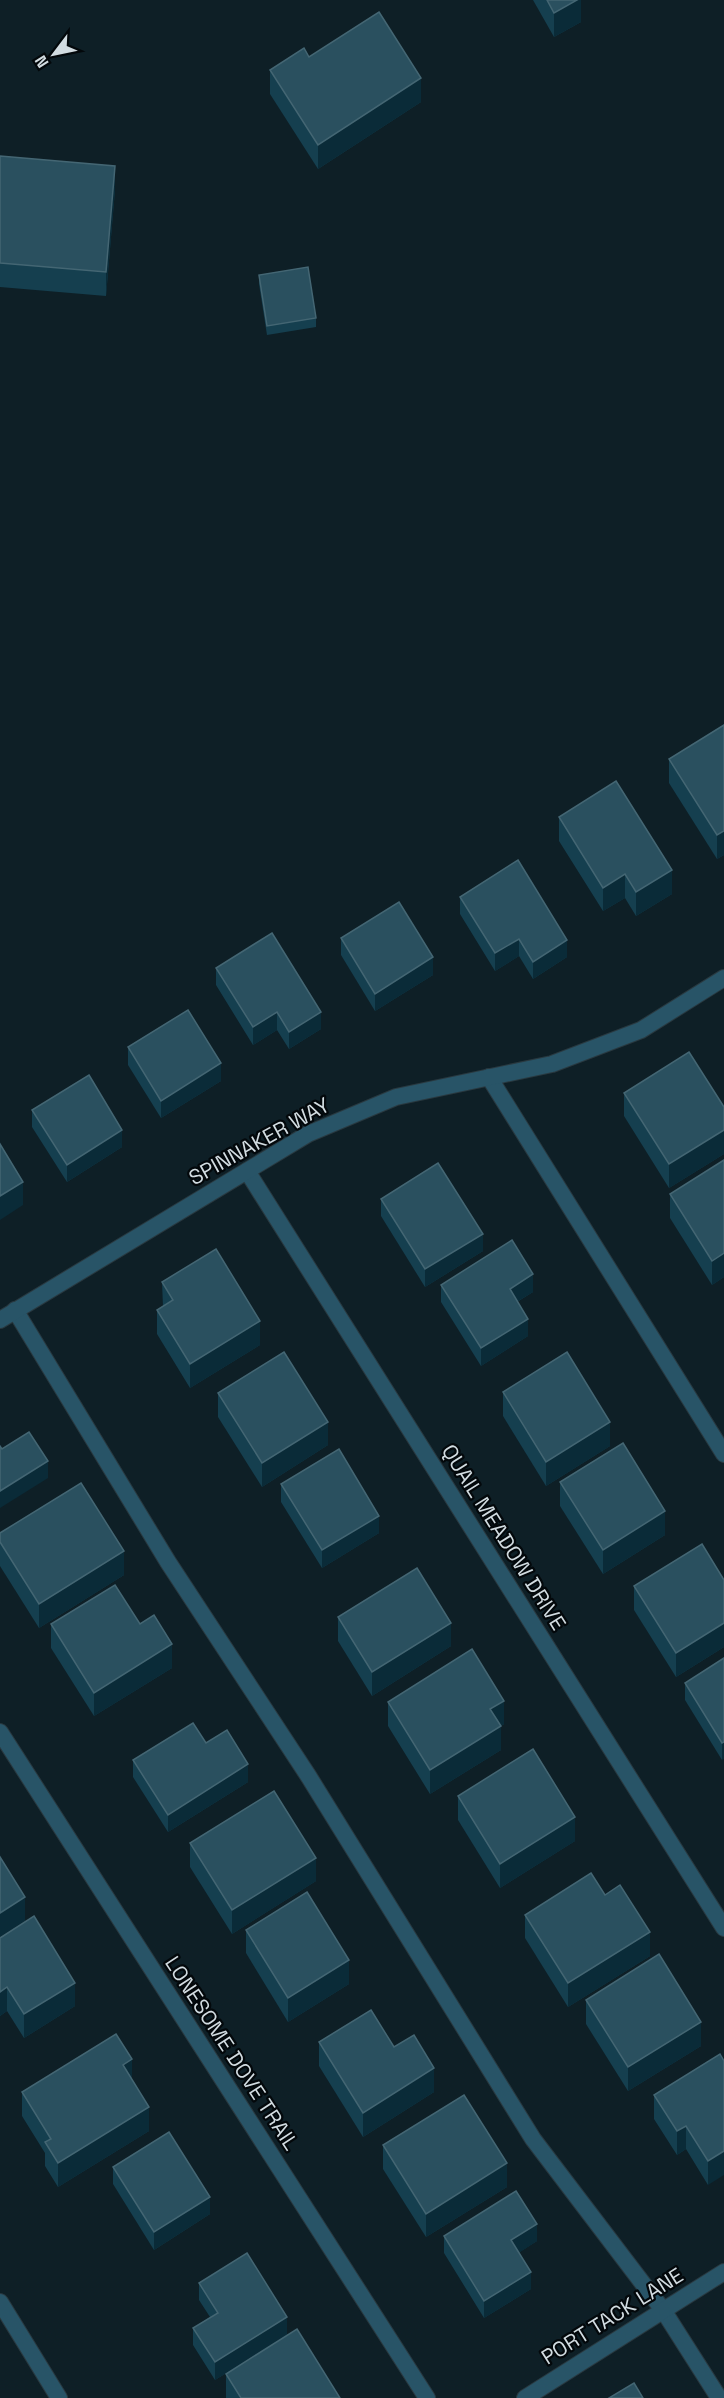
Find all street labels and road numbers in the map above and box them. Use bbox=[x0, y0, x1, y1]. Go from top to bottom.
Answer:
street label: SPINNAKER WAY bbox=[184, 1091, 334, 1191]
street label: QUAIL MEADOW DRIVE bbox=[436, 1439, 572, 1635]
street label: LONESOME DOVE TRAIL bbox=[159, 1951, 305, 2155]
street label: PORT TACK LANE bbox=[536, 2262, 688, 2370]

